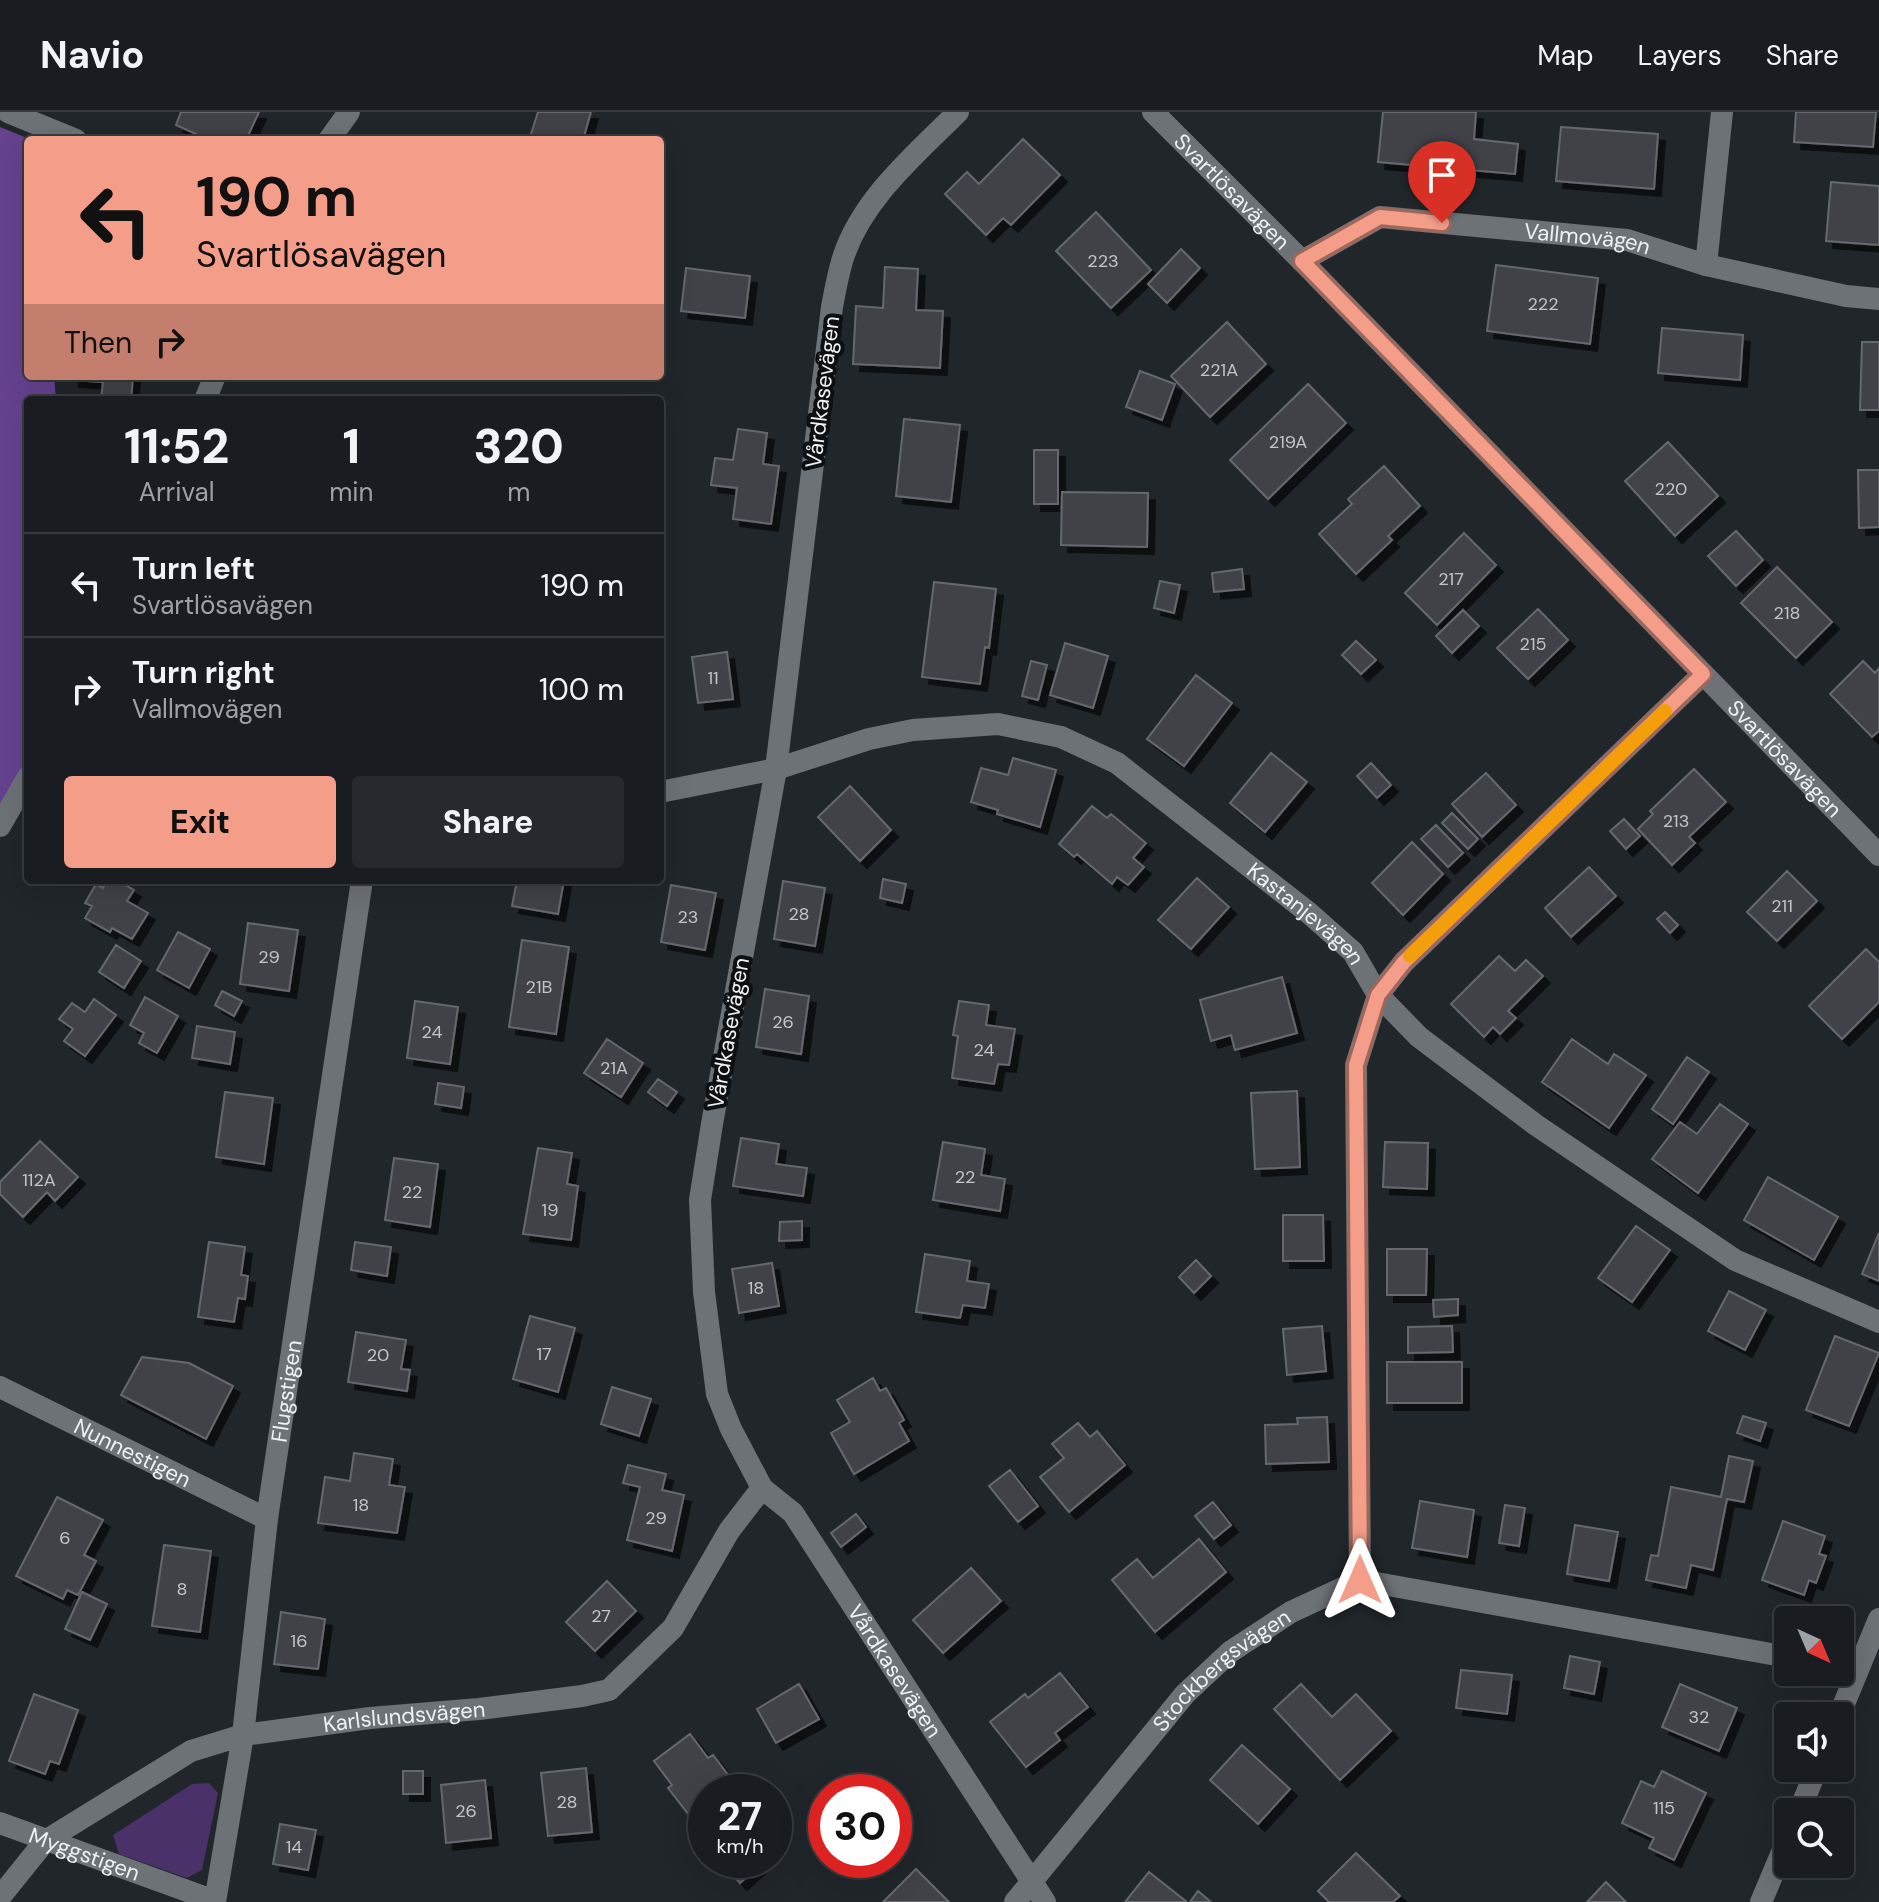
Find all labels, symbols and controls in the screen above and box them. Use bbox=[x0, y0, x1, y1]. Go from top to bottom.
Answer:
text: Navio bbox=[40, 30, 144, 80]
text: Map bbox=[1537, 37, 1594, 74]
text: Layers bbox=[1638, 37, 1722, 74]
text: Share bbox=[1766, 37, 1839, 74]
street label: Svartlösavägen bbox=[1167, 127, 1296, 256]
pin bbox=[1408, 141, 1476, 223]
icon: arrive bbox=[1420, 153, 1464, 197]
text: 190 m bbox=[196, 160, 357, 233]
icon: left bbox=[64, 168, 168, 272]
street label: Vallmovägen bbox=[1523, 216, 1654, 262]
text: Svartlösavägen bbox=[196, 231, 446, 278]
house number: 223 bbox=[1087, 249, 1119, 273]
house number: 222 bbox=[1527, 292, 1559, 316]
street label: Vårdkasevägen bbox=[799, 314, 846, 470]
icon: right bbox=[148, 320, 192, 364]
text: Then bbox=[64, 323, 132, 362]
house number: 221A bbox=[1200, 358, 1238, 382]
text: 11:52 bbox=[124, 415, 229, 478]
text: 1 bbox=[343, 415, 360, 478]
text: 320 bbox=[474, 415, 564, 478]
house number: 219A bbox=[1269, 430, 1307, 454]
text: Arrival bbox=[139, 475, 214, 509]
text: min bbox=[329, 475, 374, 509]
text: m bbox=[507, 475, 530, 509]
house number: 220 bbox=[1655, 477, 1687, 501]
text: Turn left bbox=[132, 549, 255, 588]
icon: left bbox=[64, 563, 108, 607]
text: 190 m bbox=[541, 566, 624, 605]
house number: 217 bbox=[1438, 567, 1464, 591]
text: Svartlösavägen bbox=[132, 588, 313, 622]
house number: 218 bbox=[1774, 601, 1800, 625]
house number: 215 bbox=[1520, 632, 1546, 656]
text: Turn right bbox=[132, 653, 275, 692]
house number: 11 bbox=[707, 666, 719, 690]
icon: right bbox=[64, 667, 108, 711]
text: 100 m bbox=[539, 670, 624, 709]
text: Vallmovägen bbox=[132, 692, 283, 726]
street label: Svartlösavägen bbox=[1721, 694, 1848, 824]
button: Exit bbox=[64, 776, 336, 868]
button: Share bbox=[352, 776, 624, 868]
house number: 213 bbox=[1663, 809, 1689, 833]
street label: Kastanjevägen bbox=[1241, 856, 1371, 970]
house number: 211 bbox=[1771, 894, 1793, 918]
house number: 28 bbox=[788, 902, 810, 926]
house number: 23 bbox=[677, 905, 699, 929]
house number: 29 bbox=[258, 945, 280, 969]
street label: Vårdkasevägen bbox=[701, 955, 756, 1111]
house number: 21B bbox=[526, 975, 553, 999]
house number: 26 bbox=[772, 1010, 794, 1034]
house number: 24 bbox=[422, 1020, 443, 1044]
house number: 24 bbox=[974, 1038, 995, 1062]
house number: 21A bbox=[600, 1056, 628, 1080]
house number: 22 bbox=[955, 1165, 975, 1189]
house number: 112A bbox=[22, 1168, 56, 1192]
house number: 22 bbox=[402, 1180, 422, 1204]
house number: 19 bbox=[542, 1198, 558, 1222]
house number: 18 bbox=[748, 1276, 764, 1300]
street label: Flugstigen bbox=[265, 1338, 308, 1444]
house number: 17 bbox=[536, 1342, 552, 1366]
house number: 20 bbox=[367, 1343, 389, 1367]
street label: Nunnestigen bbox=[69, 1412, 196, 1494]
house number: 18 bbox=[353, 1493, 369, 1517]
house number: 29 bbox=[645, 1506, 667, 1530]
house number: 6 bbox=[59, 1526, 71, 1550]
position arrow bbox=[1318, 1538, 1402, 1622]
house number: 8 bbox=[177, 1577, 187, 1601]
street label: Vårdkasevägen bbox=[841, 1599, 949, 1743]
street label: Stockbergsvägen bbox=[1146, 1602, 1296, 1738]
house number: 27 bbox=[591, 1604, 611, 1628]
north arrow bbox=[1774, 1606, 1854, 1686]
map controls bbox=[1774, 1606, 1854, 1878]
house number: 16 bbox=[291, 1629, 307, 1653]
street label: Karlslundsvägen bbox=[321, 1695, 486, 1739]
button: sound bbox=[1774, 1702, 1854, 1782]
house number: 32 bbox=[1688, 1705, 1710, 1729]
speed limit sign: 30 bbox=[808, 1774, 912, 1878]
house number: 28 bbox=[556, 1790, 578, 1814]
text: 27 bbox=[718, 1790, 762, 1842]
house number: 115 bbox=[1653, 1796, 1675, 1820]
button: search bbox=[1774, 1798, 1854, 1878]
house number: 26 bbox=[455, 1799, 477, 1823]
street label: Myggstigen bbox=[25, 1821, 144, 1888]
text: km/h bbox=[716, 1833, 764, 1859]
house number: 14 bbox=[286, 1835, 302, 1859]

